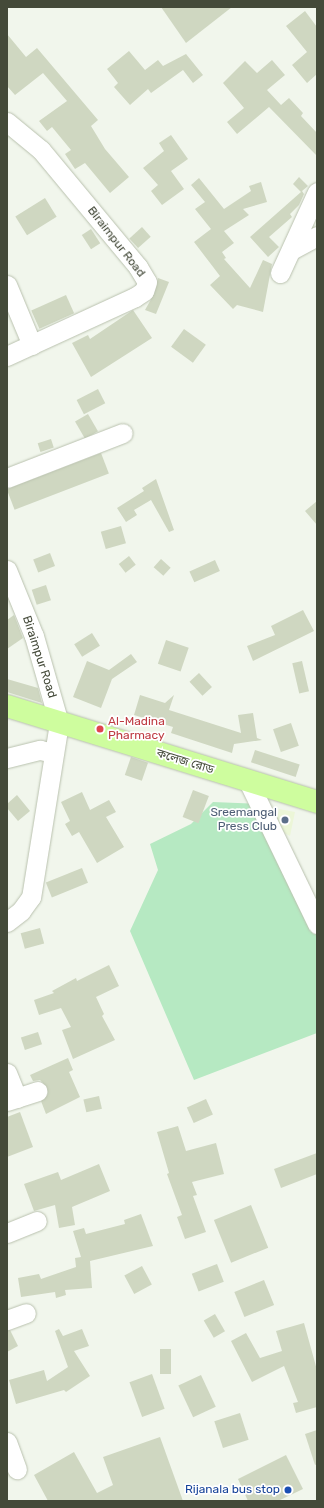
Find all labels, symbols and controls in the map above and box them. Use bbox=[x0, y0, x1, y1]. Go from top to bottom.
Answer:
street label: Biraimpur Road bbox=[84, 204, 148, 280]
street label: Biraimpur Road bbox=[19, 614, 59, 700]
place label: Al-Madina Pharmacy bbox=[108, 715, 165, 743]
marker: Al-Madina Pharmacy bbox=[95, 724, 105, 734]
street label: কলেজ রোড bbox=[155, 746, 215, 778]
place label: Sreemangal Press Club bbox=[210, 806, 277, 834]
marker: Sreemangal Press Club bbox=[280, 815, 290, 825]
place label: Rijanala bus stop bbox=[185, 1483, 280, 1497]
marker: Rijanala bus stop bbox=[283, 1485, 293, 1495]

